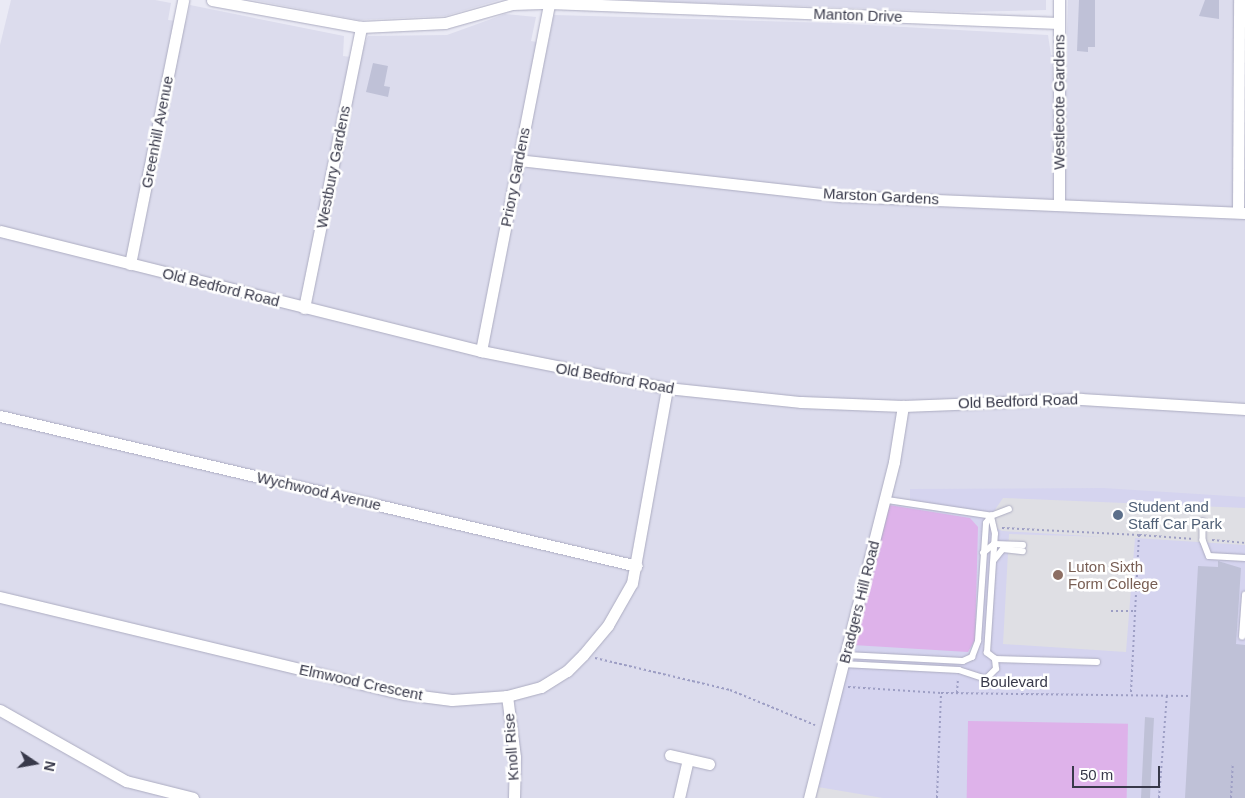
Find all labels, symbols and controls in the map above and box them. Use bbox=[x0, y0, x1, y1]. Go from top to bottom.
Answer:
street label: Manton Drive bbox=[813, 4, 903, 26]
street label: Westlecote Gardens bbox=[1050, 34, 1068, 170]
street label: Greenhill Avenue bbox=[137, 74, 177, 190]
street label: Westbury Gardens bbox=[312, 104, 354, 230]
street label: Priory Gardens bbox=[497, 126, 533, 228]
street label: Marston Gardens bbox=[823, 184, 939, 208]
street label: Old Bedford Road bbox=[161, 264, 281, 310]
street label: Old Bedford Road bbox=[554, 359, 676, 397]
street label: Old Bedford Road bbox=[958, 390, 1078, 412]
street label: Wychwood Avenue bbox=[255, 468, 383, 514]
place label: Student and Staff Car Park bbox=[1128, 497, 1222, 532]
marker: Student and Staff Car Park bbox=[1112, 509, 1124, 521]
street label: Bradgers Hill Road bbox=[835, 539, 883, 665]
place label: Luton Sixth Form College bbox=[1068, 557, 1158, 592]
marker: Luton Sixth Form College bbox=[1052, 569, 1064, 581]
street label: Elmwood Crescent bbox=[298, 660, 424, 704]
street label: Boulevard bbox=[980, 673, 1048, 691]
street label: Knoll Rise bbox=[500, 713, 522, 781]
north arrow bbox=[10, 738, 60, 788]
scale bar bbox=[1075, 756, 1162, 788]
text: N bbox=[41, 760, 59, 773]
text: 50 m bbox=[1080, 766, 1113, 783]

